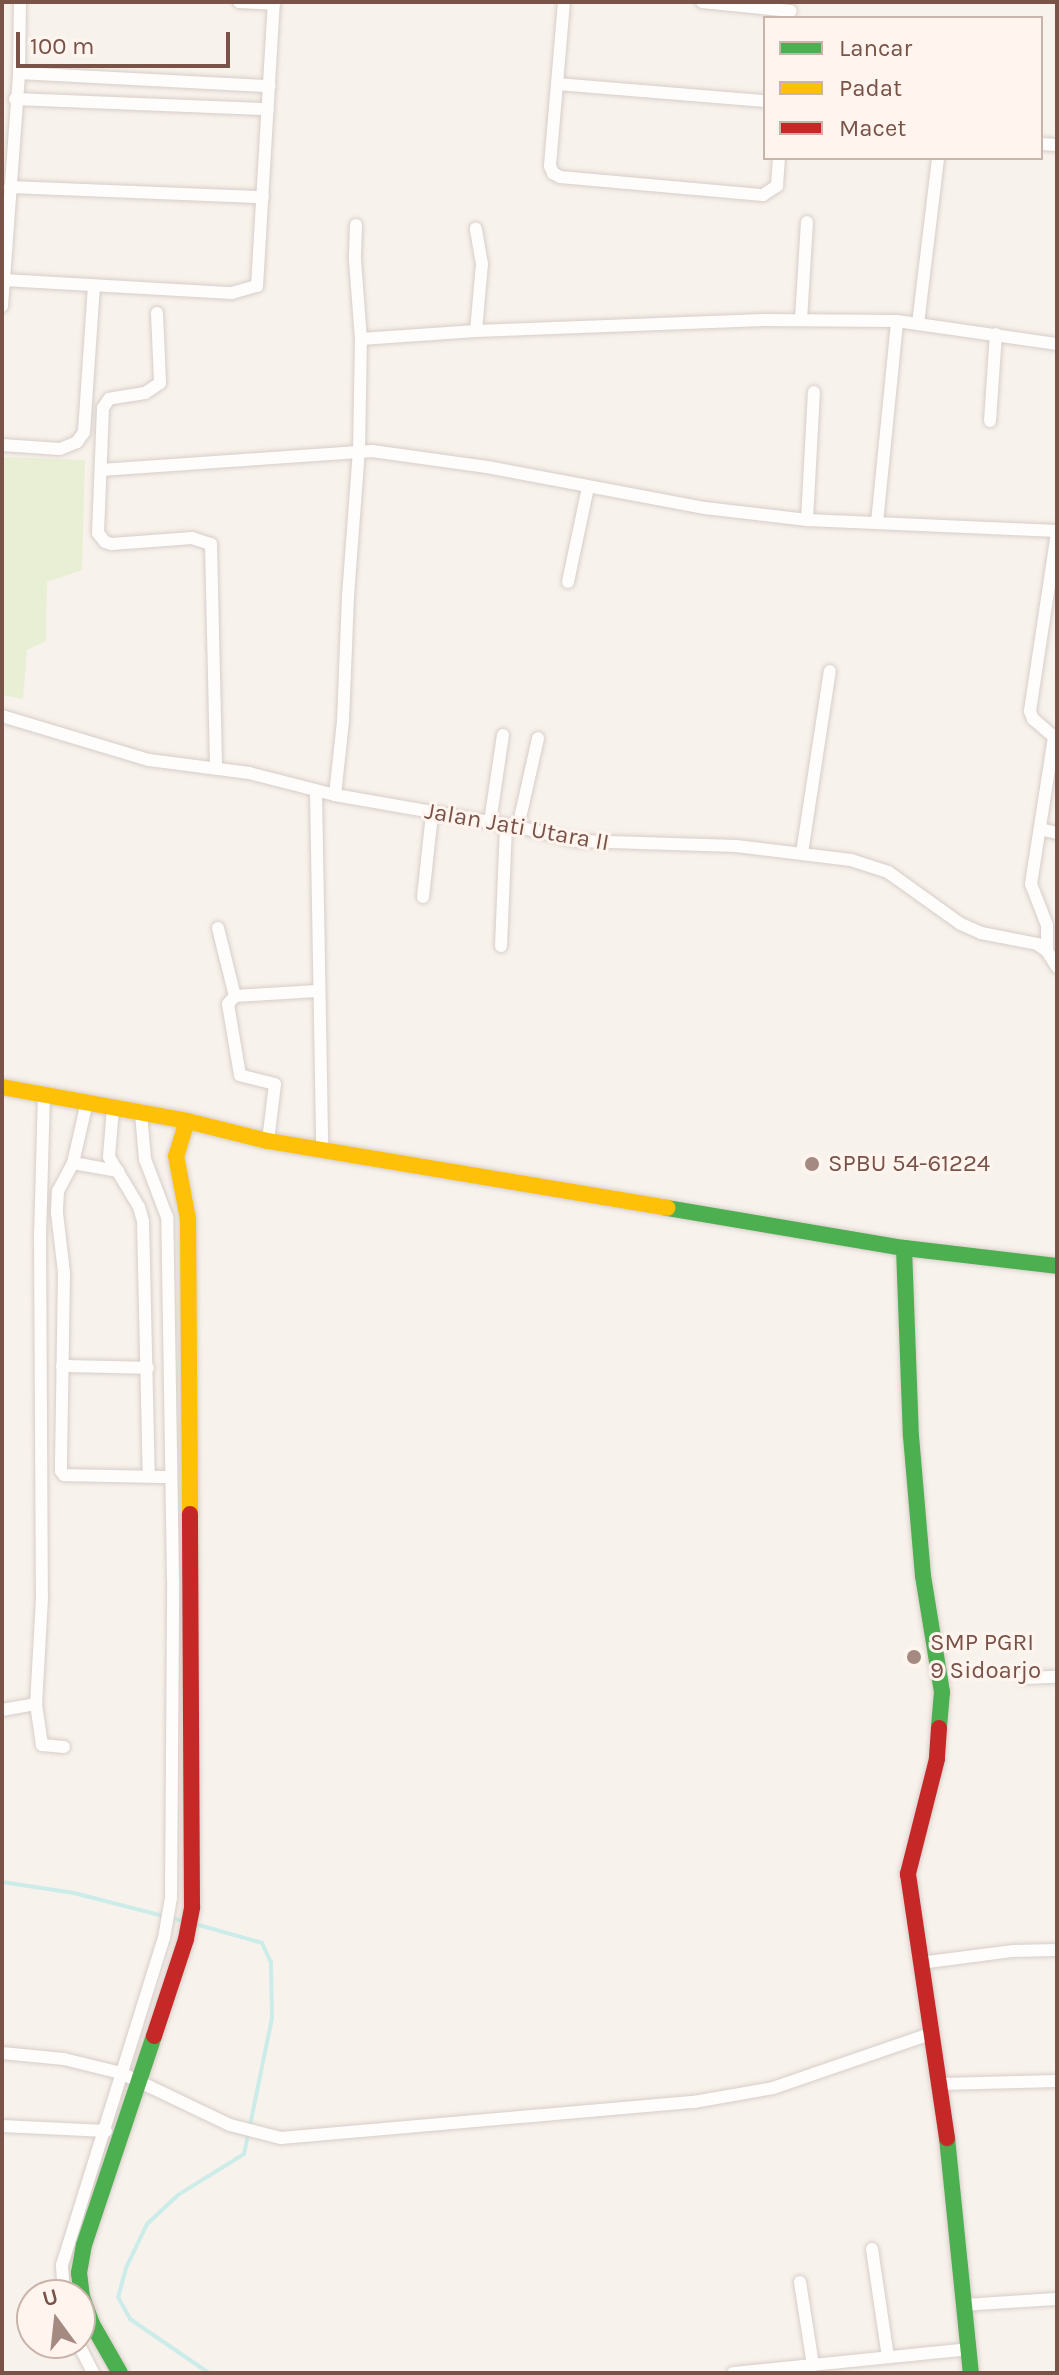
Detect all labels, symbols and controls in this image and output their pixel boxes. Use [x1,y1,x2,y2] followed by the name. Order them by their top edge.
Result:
[20,16,234,66] scale bar
[763,16,1043,160] legend
[30,32,95,60] text: 100 m
[839,34,912,62] text: Lancar
[839,74,902,102] text: Padat
[839,114,906,142] text: Macet
[423,797,611,857] street label: Jalan Jati Utara II
[828,1150,990,1178] place label: SPBU 54-61224
[803,1155,821,1173] marker: SPBU 54-61224
[930,1629,1041,1685] place label: SMP PGRI 9 Sidoarjo
[905,1648,923,1666] marker: SMP PGRI 9 Sidoarjo
[16,2279,96,2359] north arrow
[40,2283,61,2312] text: U

